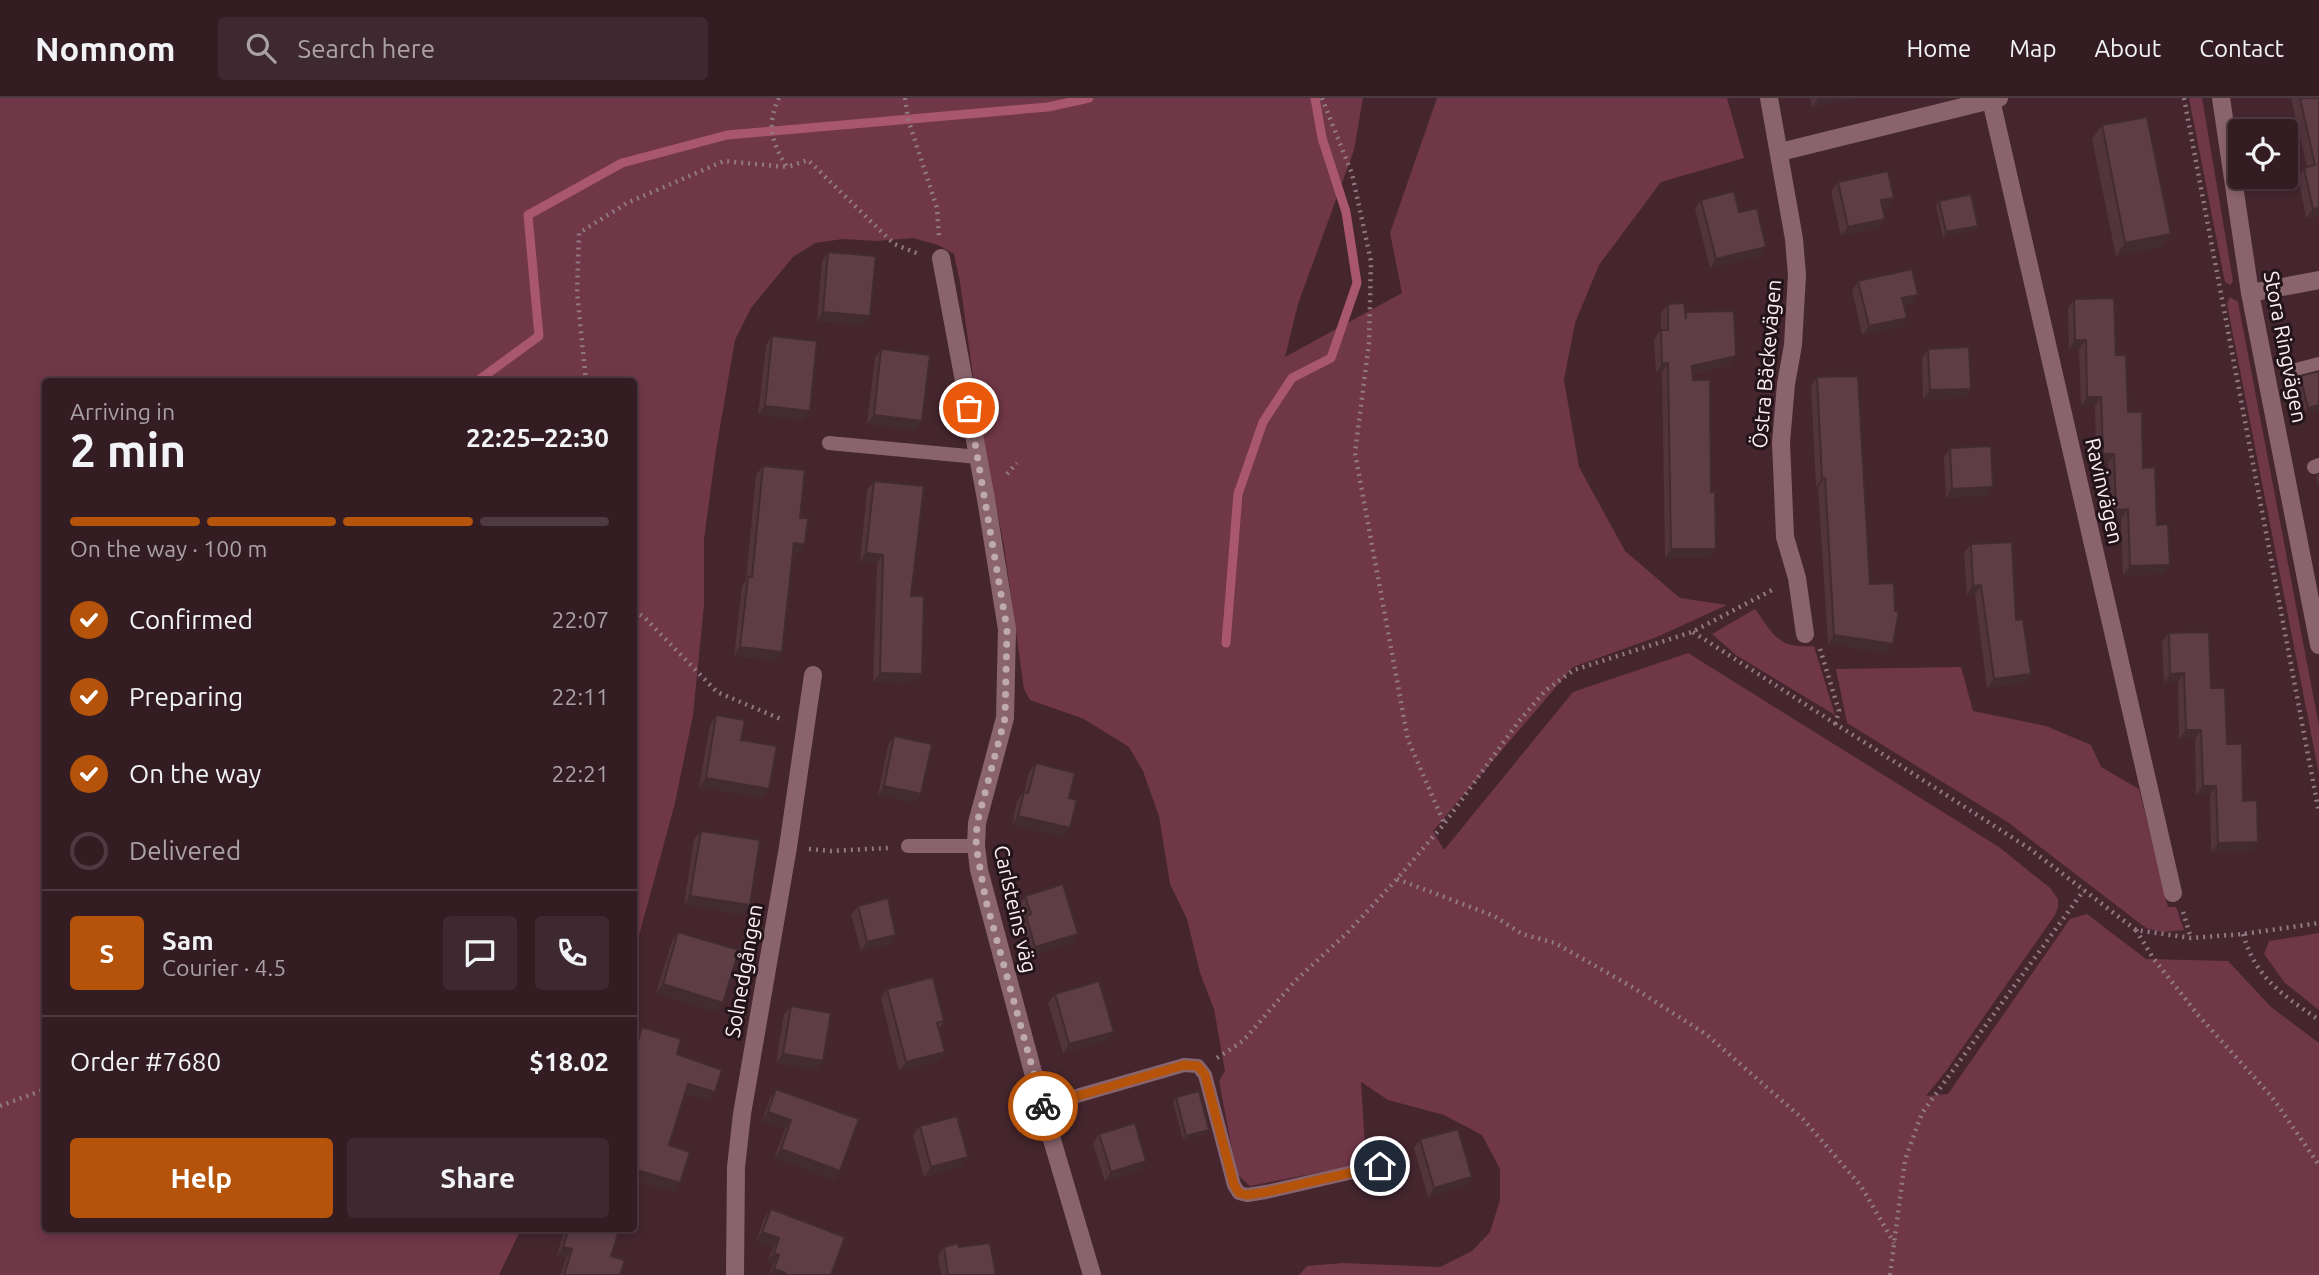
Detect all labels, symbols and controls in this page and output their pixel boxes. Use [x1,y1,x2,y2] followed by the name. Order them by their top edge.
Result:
[218,17,708,80] search box
[242,29,280,67] icon: search
[35,30,176,67] text: Nomnom
[298,34,435,63] text: Search here
[1906,35,1971,62] text: Home
[2009,35,2056,62] text: Map
[2094,35,2161,62] text: About
[2199,35,2284,62] text: Contact
[2228,119,2298,189] map controls
[2228,119,2298,189] button: locate
[2260,269,2312,425] street label: Stora Ringvägen
[1747,278,1785,449] street label: Östra Bäckevägen
[939,378,999,438] pin
[950,389,988,427] icon: bag
[70,399,175,424] text: Arriving in
[466,423,609,452] text: 22:25–22:30
[70,424,186,476] text: 2 min
[2081,436,2129,546] street label: Ravinvägen
[70,536,267,561] text: On the way · 100 m
[70,601,108,639] icon: check
[129,605,253,634] text: Confirmed
[551,607,609,632] text: 22:07
[70,678,108,716] icon: check
[129,682,243,711] text: Preparing
[551,684,609,709] text: 22:11
[70,755,108,793] icon: check
[129,759,261,788] text: On the way
[551,761,609,786] text: 22:21
[129,836,241,865] text: Delivered
[990,843,1042,975] street label: Carlsteins väg
[719,902,767,1039] street label: Solnedgången
[443,916,517,990] button: chat
[535,916,609,990] button: phone
[162,926,214,955] text: Sam
[100,939,114,968] text: S
[162,955,286,980] text: Courier · 4.5
[70,1047,221,1076] text: Order #7680
[529,1047,609,1076] text: $18.02
[1008,1071,1078,1141] courier
[1024,1087,1062,1125] icon: bike
[1350,1136,1410,1196] pin
[70,1138,333,1218] button: Help
[347,1138,609,1218] button: Share
[1361,1147,1399,1185] icon: home

